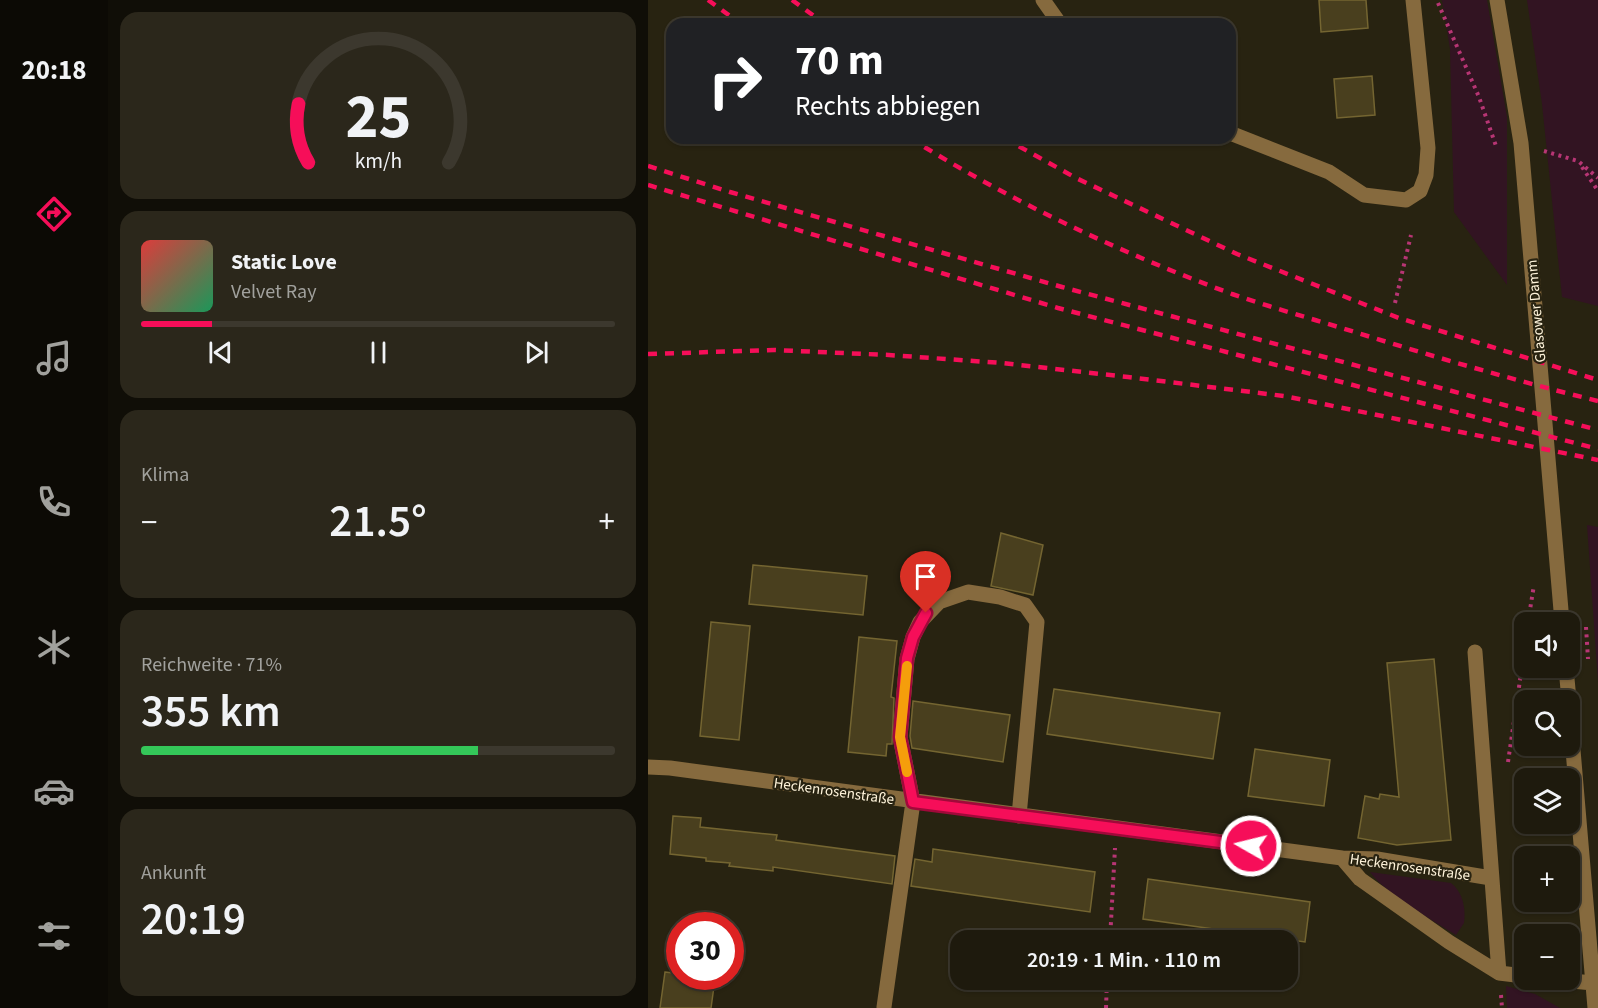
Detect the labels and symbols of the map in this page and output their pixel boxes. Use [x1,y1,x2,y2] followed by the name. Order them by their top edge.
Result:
[1522,259,1551,363] street label: Glasower Damm
[900,551,951,613] pin
[772,773,896,810] street label: Heckenrosenstraße
[1219,814,1283,878] position arrow
[1348,849,1472,886] street label: Heckenrosenstraße
[666,912,744,990] speed limit sign: 30

